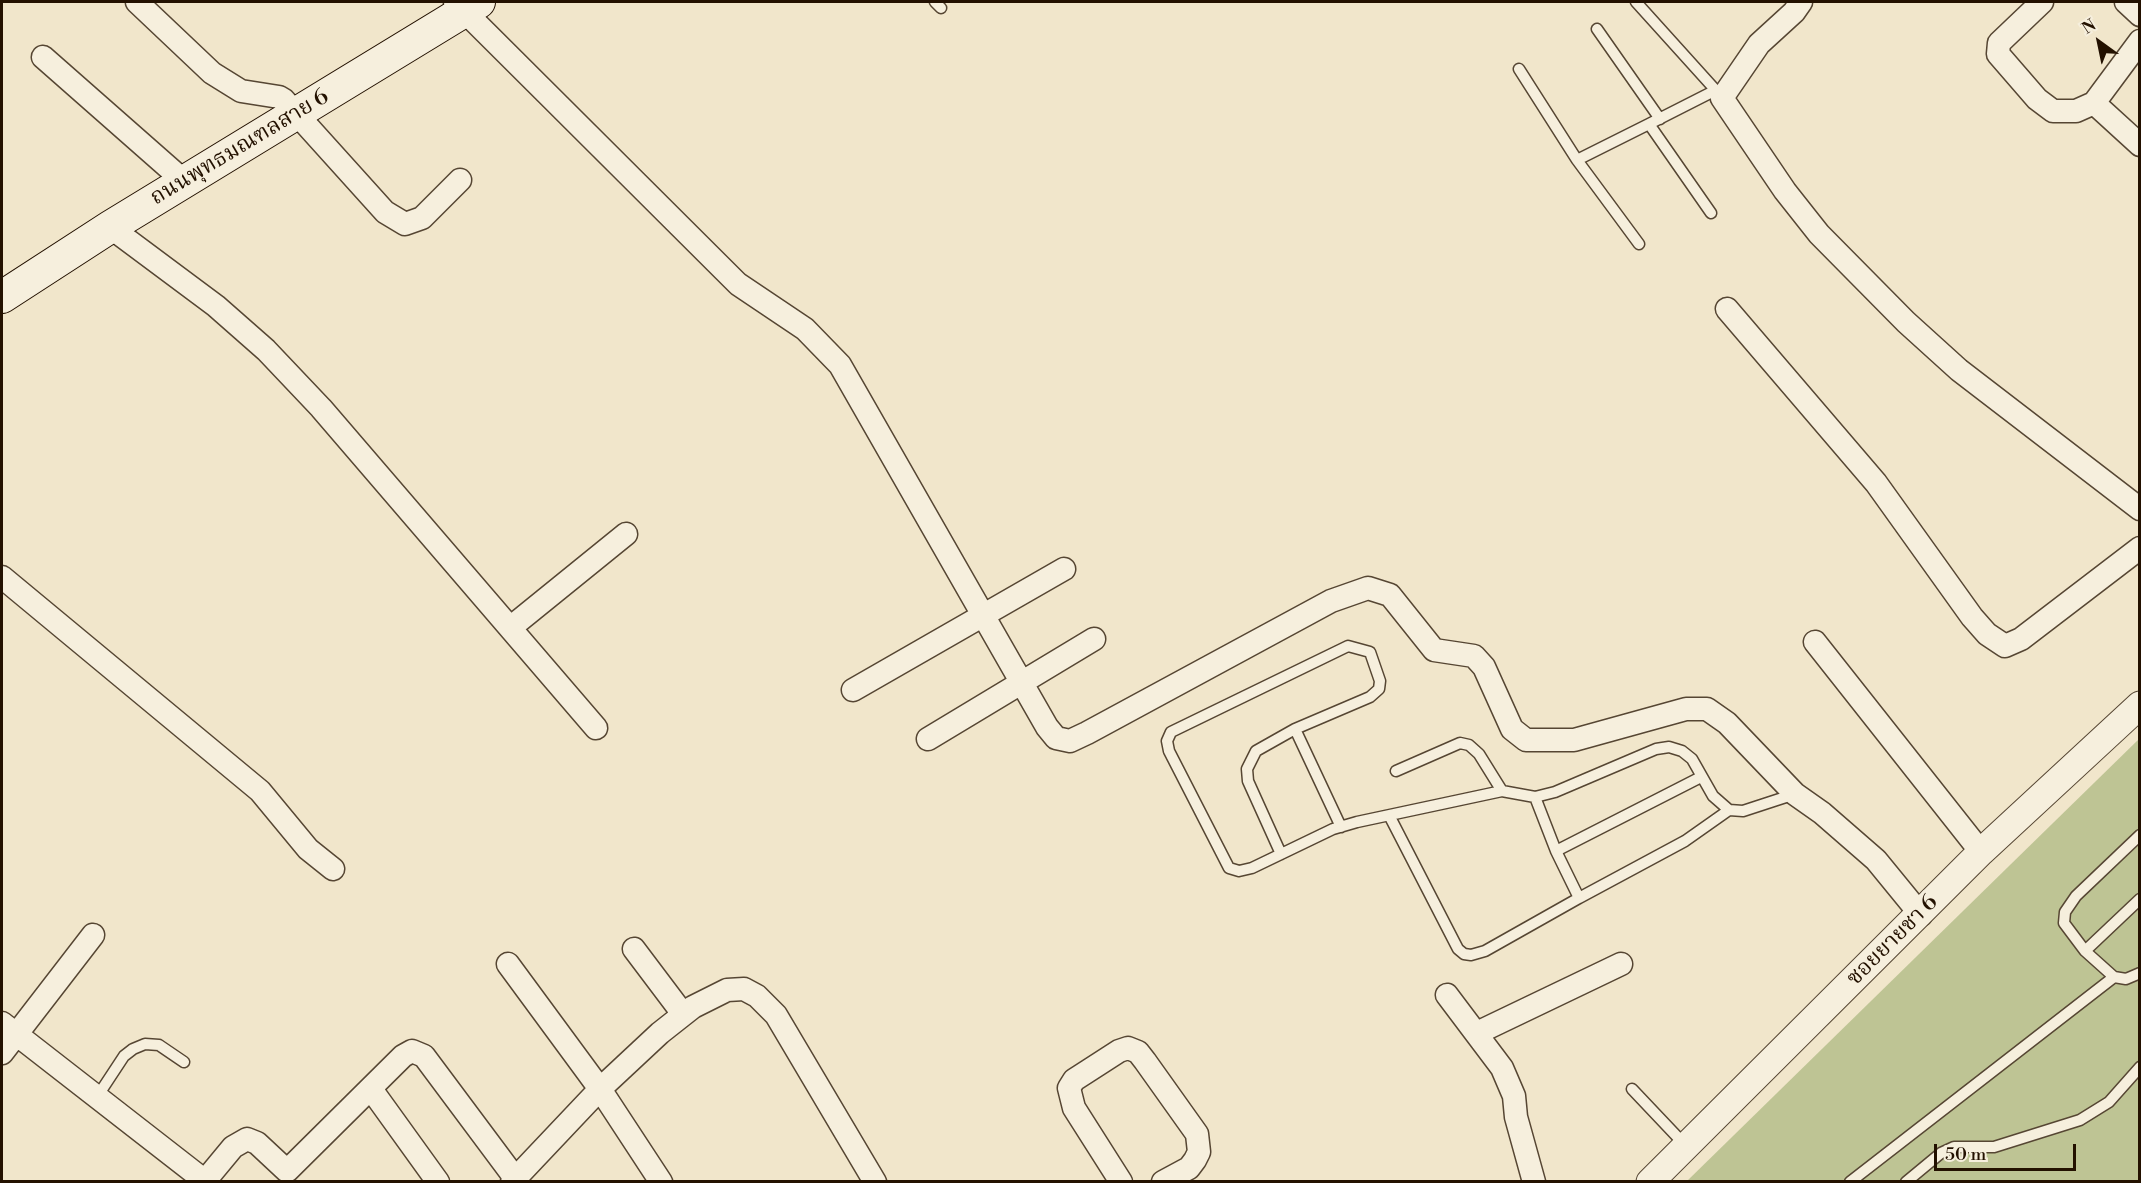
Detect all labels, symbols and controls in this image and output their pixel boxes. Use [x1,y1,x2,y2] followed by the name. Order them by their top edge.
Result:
[2069,12,2129,72] north arrow
[2078,15,2100,39] text: N
[146,84,334,212] street label: ถนนพุทธมณฑลสาย 6
[1842,890,1944,992] street label: ซอยยายชา 6
[1937,1132,2080,1170] scale bar
[1945,1143,1986,1166] text: 50 m

